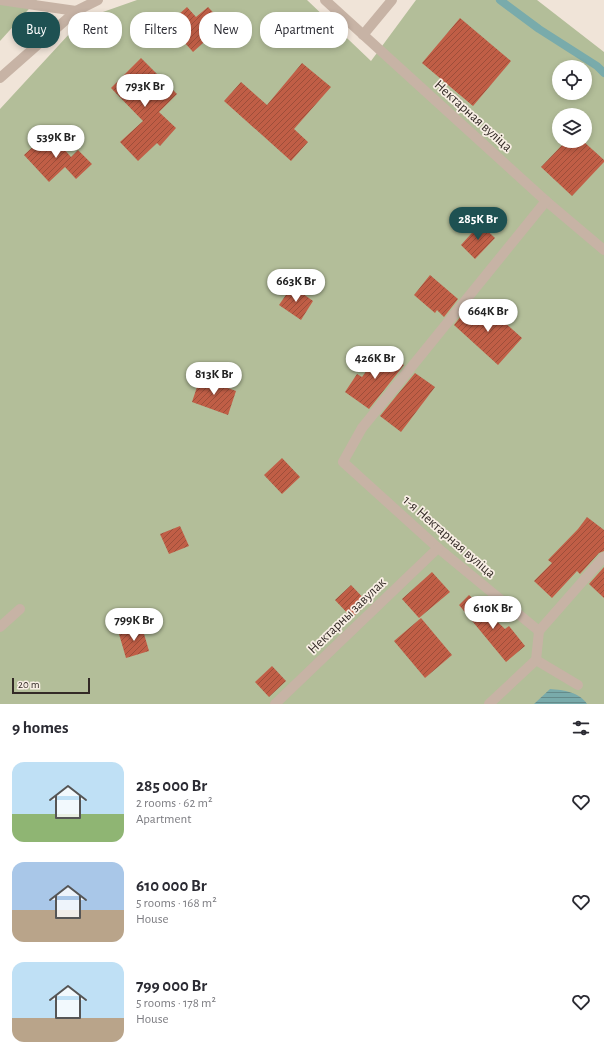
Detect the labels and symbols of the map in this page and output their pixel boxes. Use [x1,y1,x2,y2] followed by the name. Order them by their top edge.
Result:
[108,74,182,108] pin: 793K Br
[431,78,515,155] street label: Нектарная вуліца
[19,125,93,159] pin: 539K Br
[441,207,515,241] pin: 285K Br
[259,269,333,303] pin: 663K Br
[451,299,525,333] pin: 664K Br
[338,346,412,380] pin: 426K Br
[177,362,251,396] pin: 813K Br
[400,493,498,581] street label: 1-я Нектарная вуліца
[305,575,389,657] street label: Нектарны завулак
[456,596,530,630] pin: 610K Br
[97,608,171,642] pin: 799K Br
[12,676,90,695] scale bar

